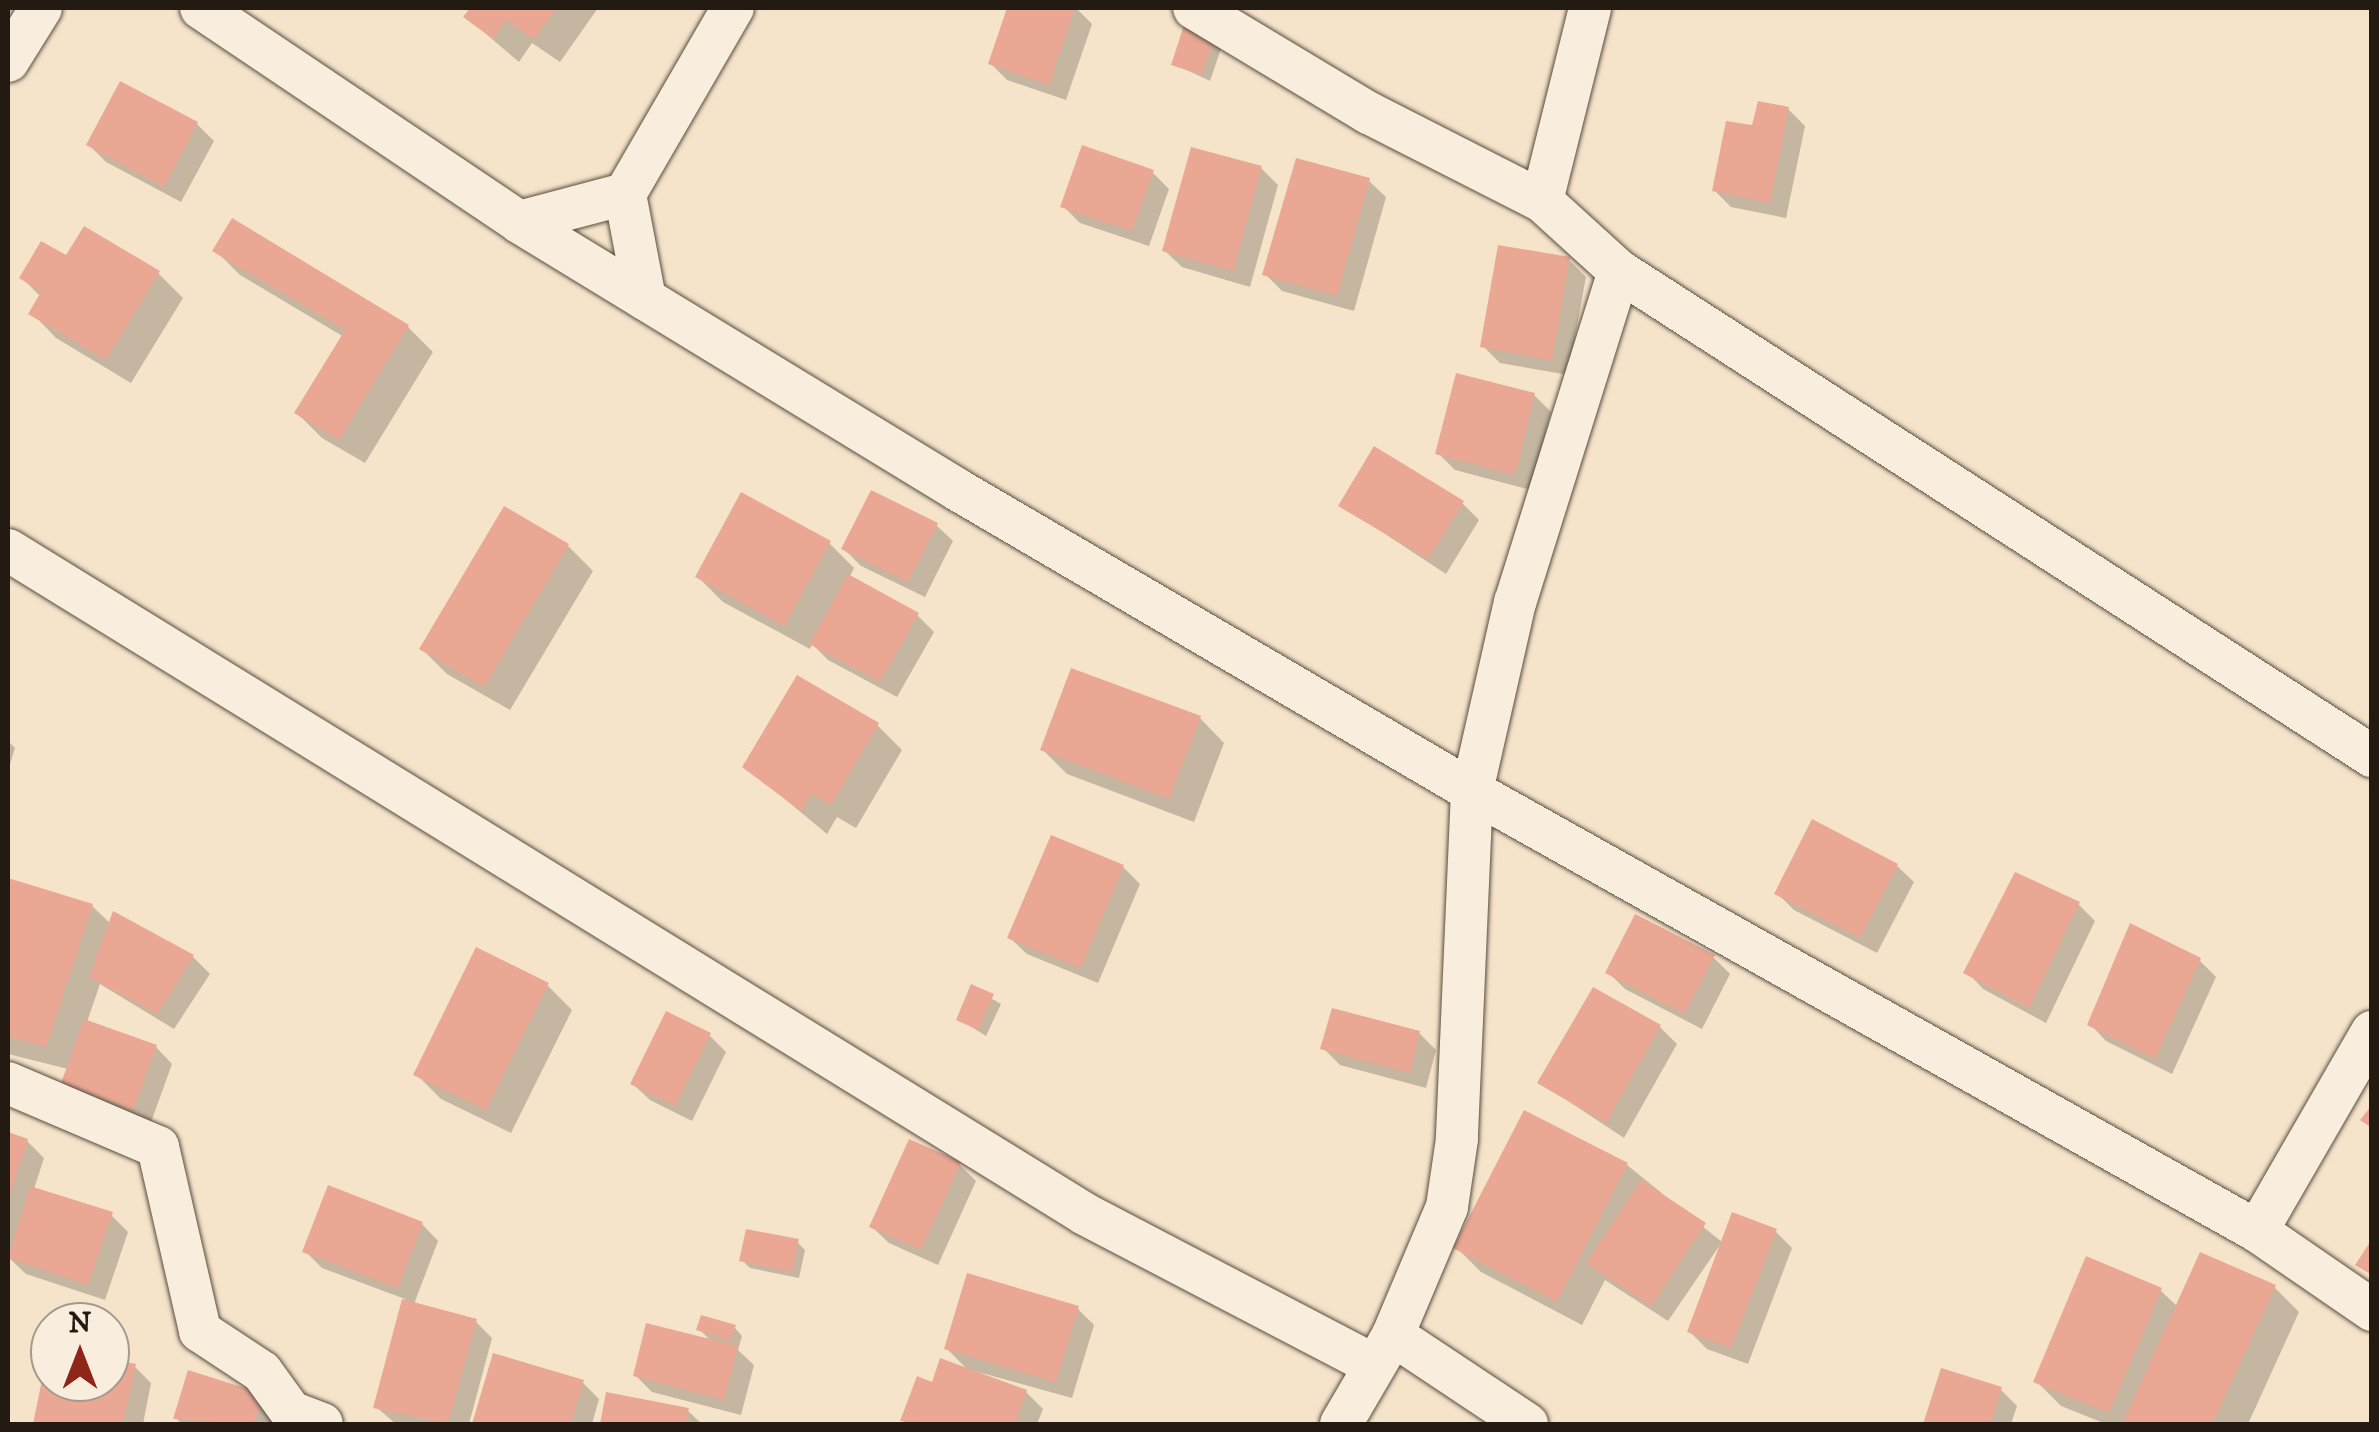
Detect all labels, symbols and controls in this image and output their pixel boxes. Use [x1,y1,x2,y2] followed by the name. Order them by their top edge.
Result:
[30,1302,130,1402] north arrow
[69,1306,91,1341] text: N

